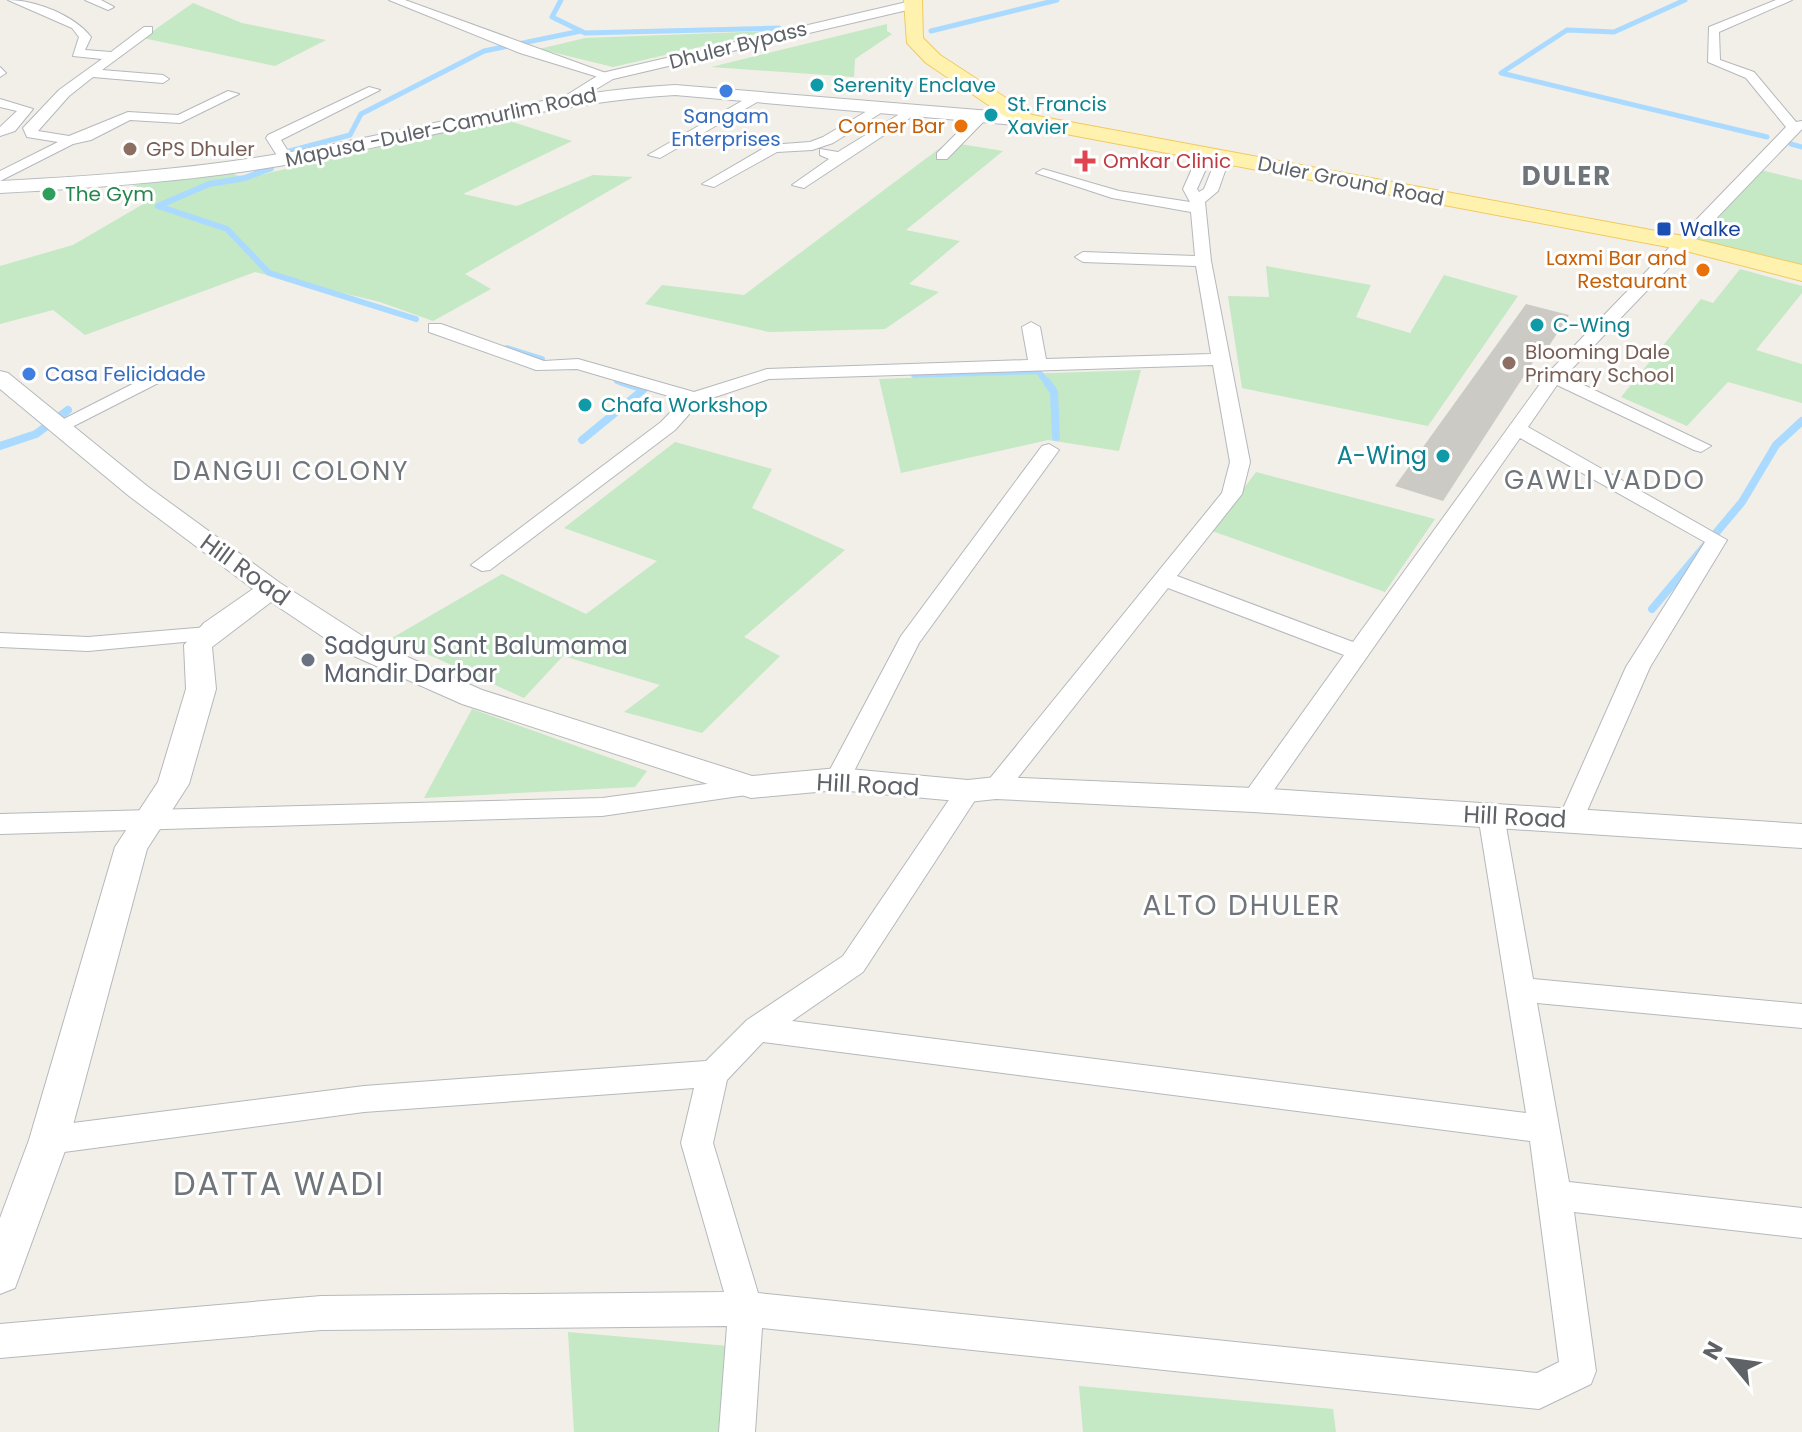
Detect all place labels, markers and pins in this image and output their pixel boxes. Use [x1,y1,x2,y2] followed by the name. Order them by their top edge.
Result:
[833,71,996,99] place label: Serenity Enclave
[808,76,826,94] marker: Serenity Enclave
[717,82,735,100] marker: Sangam Enterprises
[1007,90,1107,141] place label: St. Francis Xavier
[671,102,781,153] place label: Sangam Enterprises
[982,106,1000,124] marker: St. Francis Xavier
[838,112,945,140] place label: Corner Bar
[952,117,970,135] marker: Corner Bar
[146,135,255,163] place label: GPS Dhuler
[121,140,139,158] marker: GPS Dhuler
[1103,147,1231,175] place label: Omkar Clinic
[1074,150,1096,172] marker: Omkar Clinic
[65,180,154,208] place label: The Gym
[40,185,58,203] marker: The Gym
[1680,215,1741,243] place label: Walke
[1655,220,1673,238] marker: Walke
[1546,244,1687,295] place label: Laxmi Bar and Restaurant
[1694,261,1712,279] marker: Laxmi Bar and Restaurant
[1553,311,1630,339] place label: C-Wing
[1528,316,1546,334] marker: C-Wing
[1525,338,1674,389] place label: Blooming Dale Primary School
[1500,354,1518,372] marker: Blooming Dale Primary School
[45,360,206,388] place label: Casa Felicidade
[20,365,38,383] marker: Casa Felicidade
[601,391,768,419] place label: Chafa Workshop
[576,396,594,414] marker: Chafa Workshop
[1337,439,1427,472] place label: A-Wing
[1434,447,1452,465] marker: A-Wing
[324,629,628,690] place label: Sadguru Sant Balumama Mandir Darbar
[299,651,317,669] marker: Sadguru Sant Balumama Mandir Darbar

